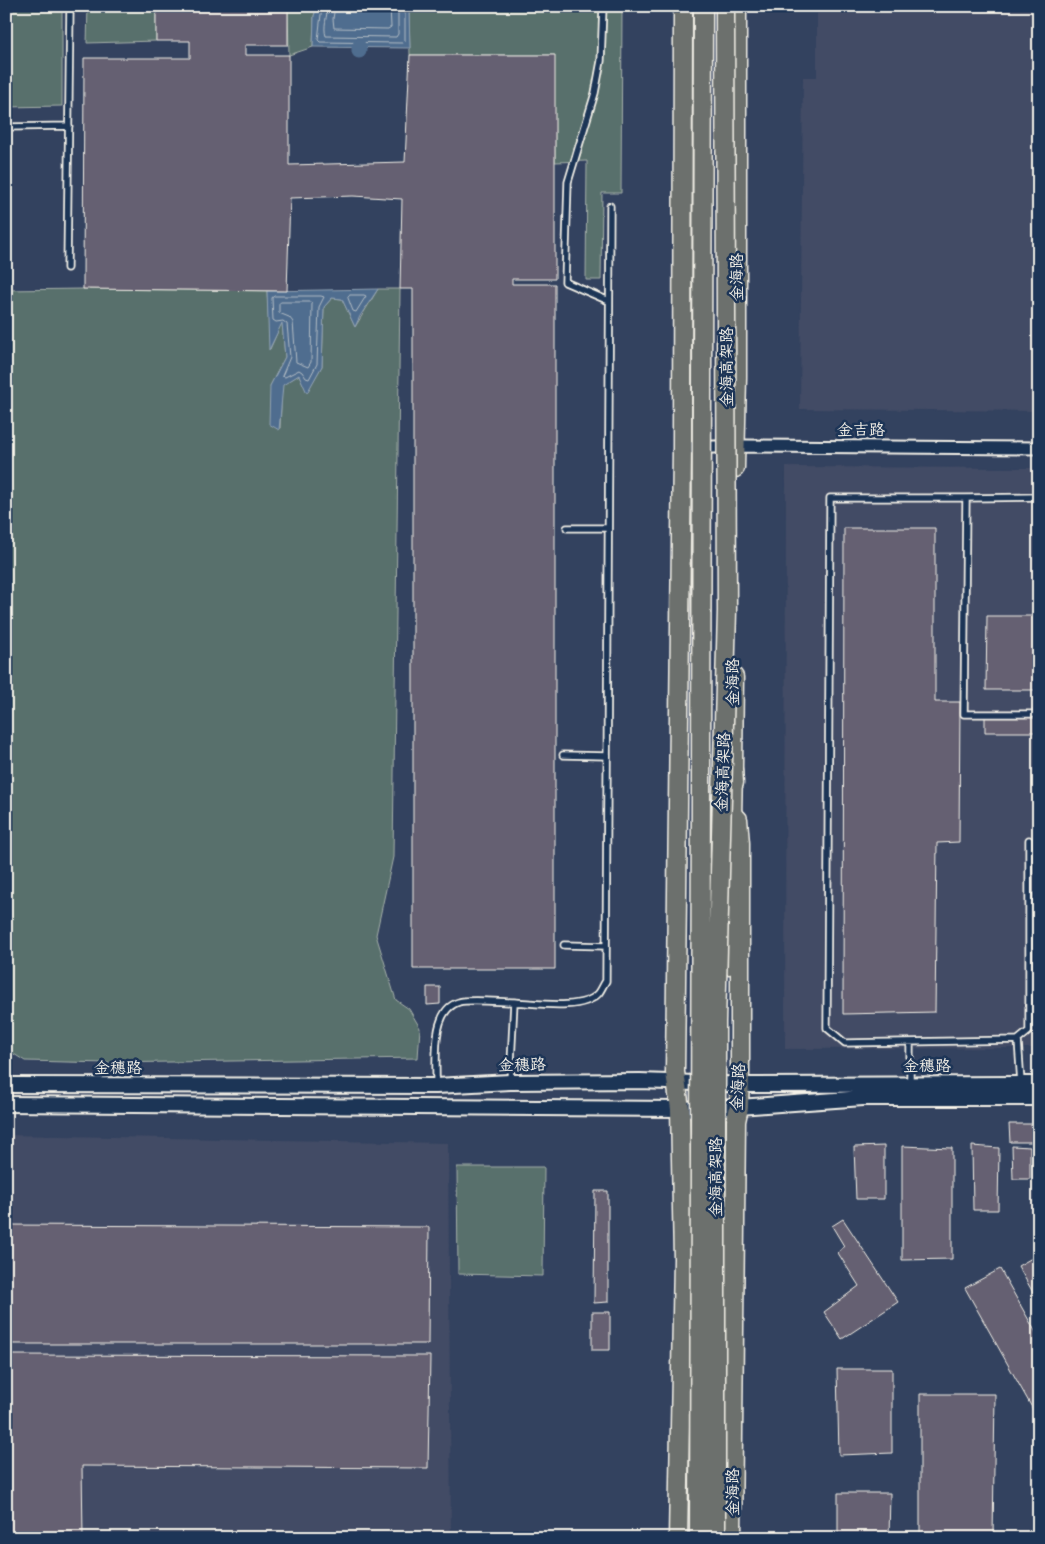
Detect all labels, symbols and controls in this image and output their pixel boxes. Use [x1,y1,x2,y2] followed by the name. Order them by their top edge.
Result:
[726,253,748,301] street label: 金海路
[716,327,738,407] street label: 金海高架路
[837,419,885,441] street label: 金吉路
[722,658,744,706] street label: 金海路
[711,732,735,812] street label: 金海高架路
[498,1054,546,1076] street label: 金穗路
[903,1055,951,1077] street label: 金穗路
[94,1057,142,1079] street label: 金穗路
[726,1062,750,1112] street label: 金海路
[705,1137,727,1217] street label: 金海高架路
[722,1468,744,1516] street label: 金海路

